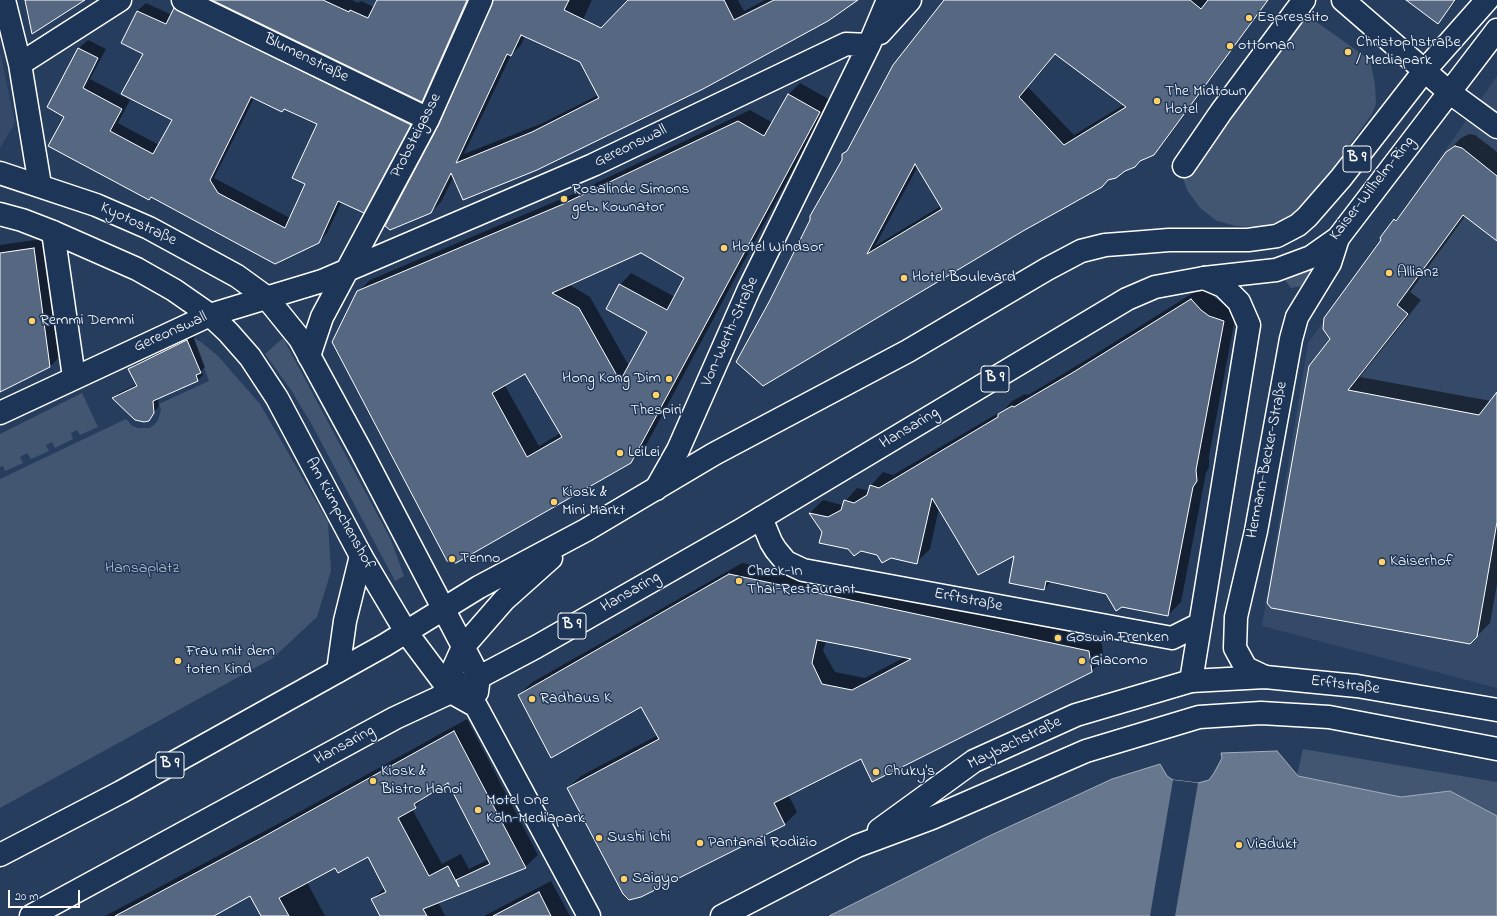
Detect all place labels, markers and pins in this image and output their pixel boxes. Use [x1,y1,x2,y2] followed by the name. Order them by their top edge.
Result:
[1257,8,1329,28] place label: Espressito
[1244,13,1254,23] marker: Espressito
[1356,33,1461,71] place label: Christophstraße / Mediapark
[1238,36,1294,56] place label: ottoman
[1225,41,1235,51] marker: ottoman
[1343,47,1353,57] marker: Christophstraße / Mediapark
[1165,82,1247,120] place label: The Midtown Hotel
[1152,96,1162,106] marker: The Midtown Hotel
[572,180,689,218] place label: Rosalinde Simons geb. Kownator
[559,194,569,204] marker: Rosalinde Simons geb. Kownator
[732,238,823,258] place label: Hotel Windsor
[719,243,729,253] marker: Hotel Windsor
[1397,263,1438,283] place label: Allianz
[912,268,1016,288] place label: Hotel Boulevard
[1384,268,1394,278] marker: Allianz
[899,273,909,283] marker: Hotel Boulevard
[40,311,134,331] place label: Remmi Demmi
[27,316,37,326] marker: Remmi Demmi
[562,369,661,389] place label: Hong Kong Dim
[664,374,674,384] marker: Hong Kong Dim
[651,390,661,400] marker: Thespiri
[630,401,682,421] place label: Thespiri
[628,443,660,463] place label: LeiLei
[615,448,625,458] marker: LeiLei
[562,483,625,521] place label: Kiosk & Mini Markt
[549,497,559,507] marker: Kiosk & Mini Markt
[460,549,500,569] place label: Tenno
[1390,552,1453,572] place label: Kaiserhof
[447,554,457,564] marker: Tenno
[1377,557,1387,567] marker: Kaiserhof
[747,562,855,600] place label: Check-In Thai-Restaurant
[734,576,744,586] marker: Check-In Thai-Restaurant
[1066,628,1169,648] place label: Goswin Frenken
[1053,633,1063,643] marker: Goswin Frenken
[186,642,275,680] place label: Frau mit dem toten Kind
[1090,651,1148,671] place label: Giacomo
[173,656,183,666] marker: Frau mit dem toten Kind
[1077,656,1087,666] marker: Giacomo
[540,689,612,709] place label: Radhaus K
[527,694,537,704] marker: Radhaus K
[381,762,462,800] place label: Kiosk & Bistro Hanoi
[884,762,935,782] place label: Chuky's
[871,767,881,777] marker: Chuky's
[368,776,378,786] marker: Kiosk & Bistro Hanoi
[486,791,585,829] place label: Motel One Köln-Mediapark
[473,805,483,815] marker: Motel One Köln-Mediapark
[607,828,670,848] place label: Sushi Ichi
[594,833,604,843] marker: Sushi Ichi
[708,833,817,853] place label: Pantanal Rodizio
[1247,835,1297,855] place label: Viadukt
[695,838,705,848] marker: Pantanal Rodizio
[1234,840,1244,850] marker: Viadukt
[632,869,679,889] place label: Saigyo
[619,874,629,884] marker: Saigyo

